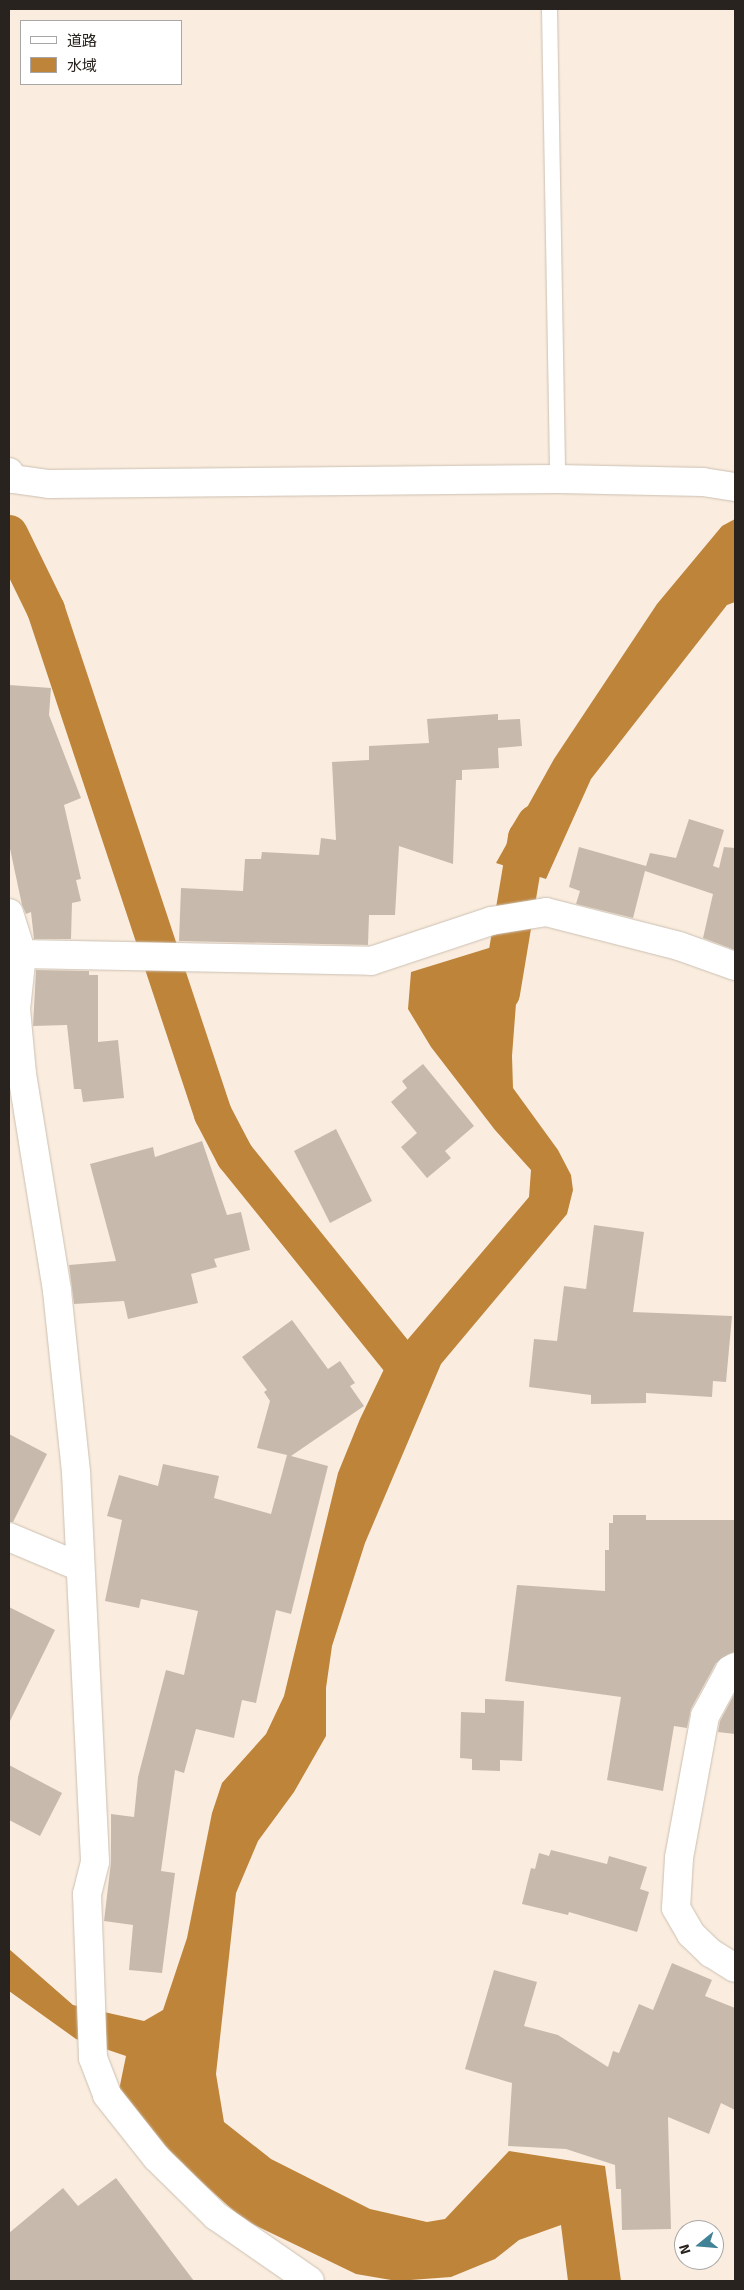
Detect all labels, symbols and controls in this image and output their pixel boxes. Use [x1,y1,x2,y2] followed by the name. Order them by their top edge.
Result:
[20,20,182,85] legend
[67,32,97,50] text: 道路
[67,57,97,75] text: 水域
[674,2220,724,2270] north arrow
[676,2242,695,2256] text: N

